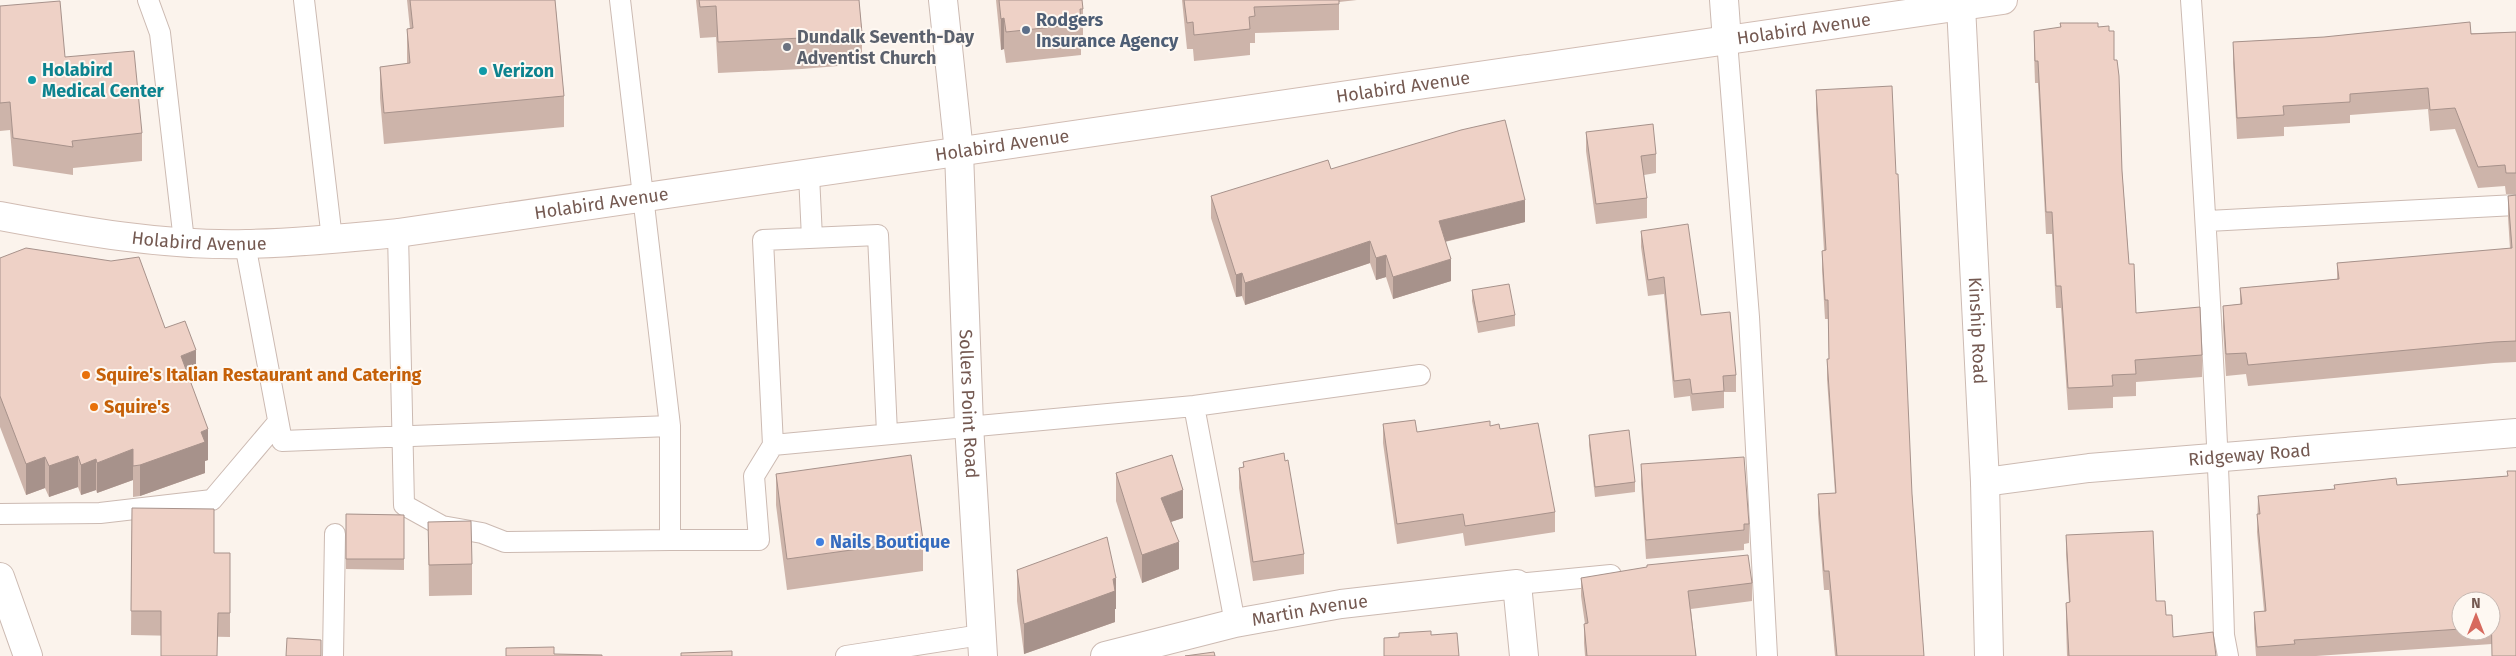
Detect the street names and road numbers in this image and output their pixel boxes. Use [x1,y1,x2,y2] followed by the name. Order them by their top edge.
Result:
[1735,8,1872,50] street label: Holabird Avenue
[1334,67,1472,108] street label: Holabird Avenue
[934,125,1071,166] street label: Holabird Avenue
[533,183,670,224] street label: Holabird Avenue
[130,227,267,255] street label: Holabird Avenue
[1964,276,1991,385] street label: Kinship Road
[954,329,983,479] street label: Sollers Point Road
[2187,439,2312,471] street label: Ridgeway Road
[1250,590,1369,631] street label: Martin Avenue

